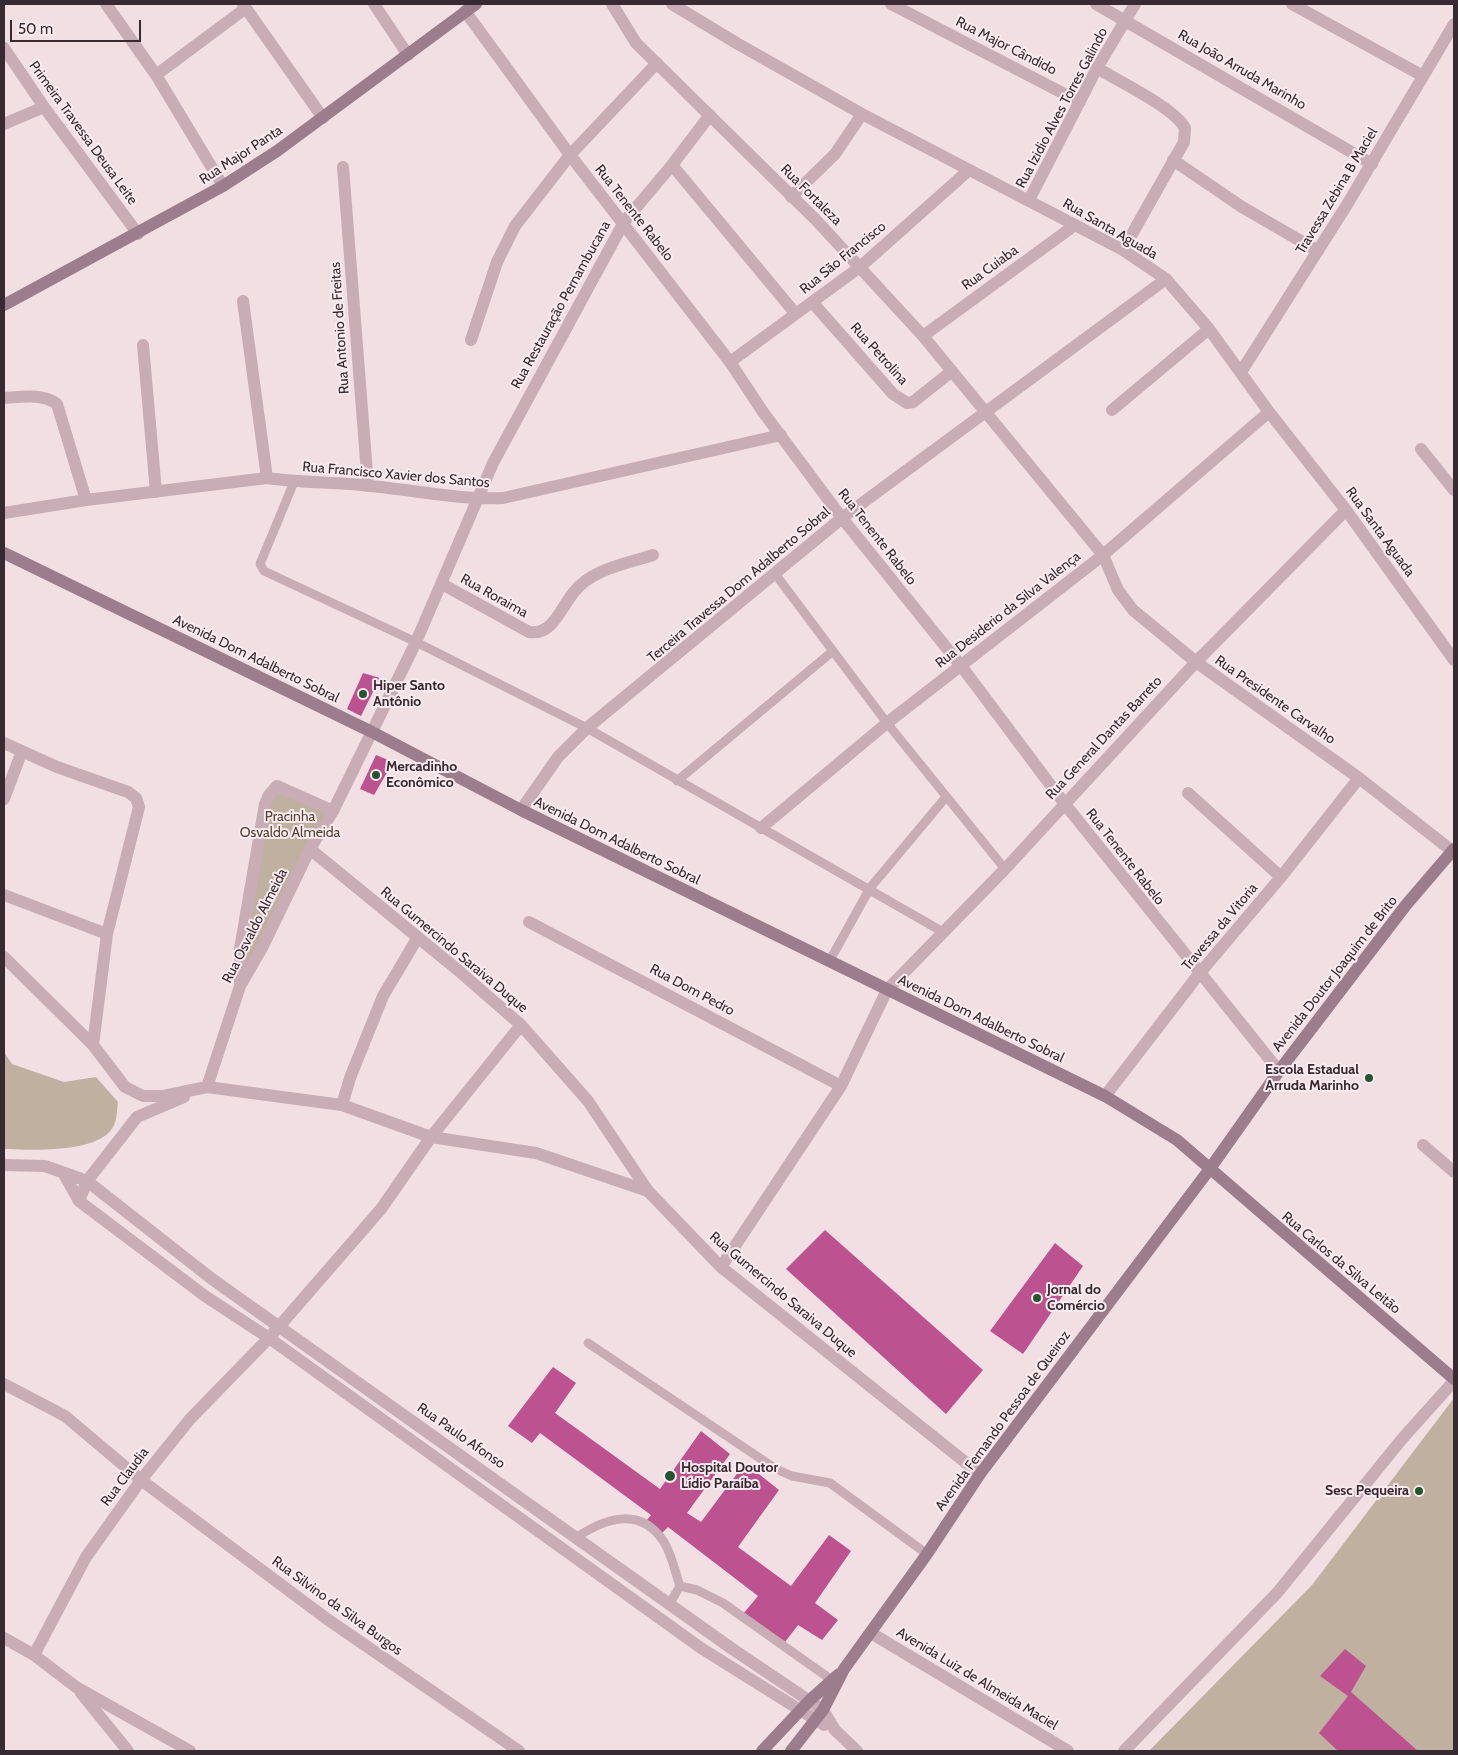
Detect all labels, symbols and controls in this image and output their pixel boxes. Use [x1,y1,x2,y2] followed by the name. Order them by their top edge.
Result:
[12,10,144,42] scale bar
[953,13,1059,79] street label: Rua Major Cândido
[18,20,53,38] text: 50 m
[1013,25,1111,191] street label: Rua Izidio Alves Torres Galindo
[1175,26,1309,114] street label: Rua João Arruda Marinho
[25,58,141,208] street label: Primeira Travessa Deusa Leite
[196,122,286,188] street label: Rua Major Panta
[1293,125,1381,257] street label: Travessa Zebina B Maciel
[591,161,677,265] street label: Rua Tenente Rabelo
[777,161,845,229] street label: Rua Fortaleza
[1060,195,1160,263] street label: Rua Santa Aguada
[508,218,614,392] street label: Rua Restauração Pernambucana
[797,218,889,298] street label: Rua São Francisco
[959,242,1021,294] street label: Rua Cuiaba
[327,261,353,395] street label: Rua Antonio de Freitas
[847,319,911,389] street label: Rua Petrolina
[302,458,490,492] street label: Rua Francisco Xavier dos Santos
[1342,484,1418,580] street label: Rua Santa Aguada
[834,485,920,589] street label: Rua Tenente Rabelo
[644,504,834,666] street label: Terceira Travessa Dom Adalberto Sobral
[932,548,1084,672] street label: Rua Desiderio da Silva Valença
[457,571,531,621] street label: Rua Roraima
[170,611,342,707] street label: Avenida Dom Adalberto Sobral
[1212,652,1338,748] street label: Rua Presidente Carvalho
[1042,673,1166,803] street label: Rua General Dantas Barreto
[373,678,445,710] place label: Hiper Santo Antônio
[357,688,369,700] marker: Hiper Santo Antônio
[386,759,457,792] place label: Mercadinho Econômico
[370,769,382,781] marker: Mercadinho Econômico
[531,793,703,889] street label: Avenida Dom Adalberto Sobral
[1082,805,1168,909] street label: Rua Tenente Rabelo
[240,809,340,842] park label: Pracinha Osvaldo Almeida
[219,866,291,986] street label: Rua Osvaldo Almeida
[1179,880,1261,974] street label: Travessa da Vitoria
[377,883,531,1017] street label: Rua Gumercindo Saraiva Duque
[1269,893,1401,1055] street label: Avenida Doutor Joaquim de Brito
[647,961,737,1019] street label: Rua Dom Pedro
[895,971,1067,1067] street label: Avenida Dom Adalberto Sobral
[1265,1062,1359,1094] place label: Escola Estadual Arruda Marinho
[1363,1072,1375,1084] marker: Escola Estadual Arruda Marinho
[1278,1208,1404,1318] street label: Rua Carlos da Silva Leitão
[706,1228,860,1362] street label: Rua Gumercindo Saraiva Duque
[1047,1282,1105,1314] place label: Jornal do Comércio
[1031,1292,1043,1304] marker: Jornal do Comércio
[932,1328,1074,1514] street label: Avenida Fernando Pessoa de Queiroz
[414,1399,508,1473] street label: Rua Paulo Afonso
[98,1444,152,1510] street label: Rua Claudia
[681,1460,778,1492] place label: Hospital Doutor Lídio Paraíba
[663,1469,677,1483] marker: Hospital Doutor Lídio Paraíba
[1325,1483,1409,1499] place label: Sesc Pequeira
[1413,1485,1425,1497] marker: Sesc Pequeira
[268,1553,406,1659] street label: Rua Silvino da Silva Burgos
[893,1624,1061,1734] street label: Avenida Luiz de Almeida Maciel

